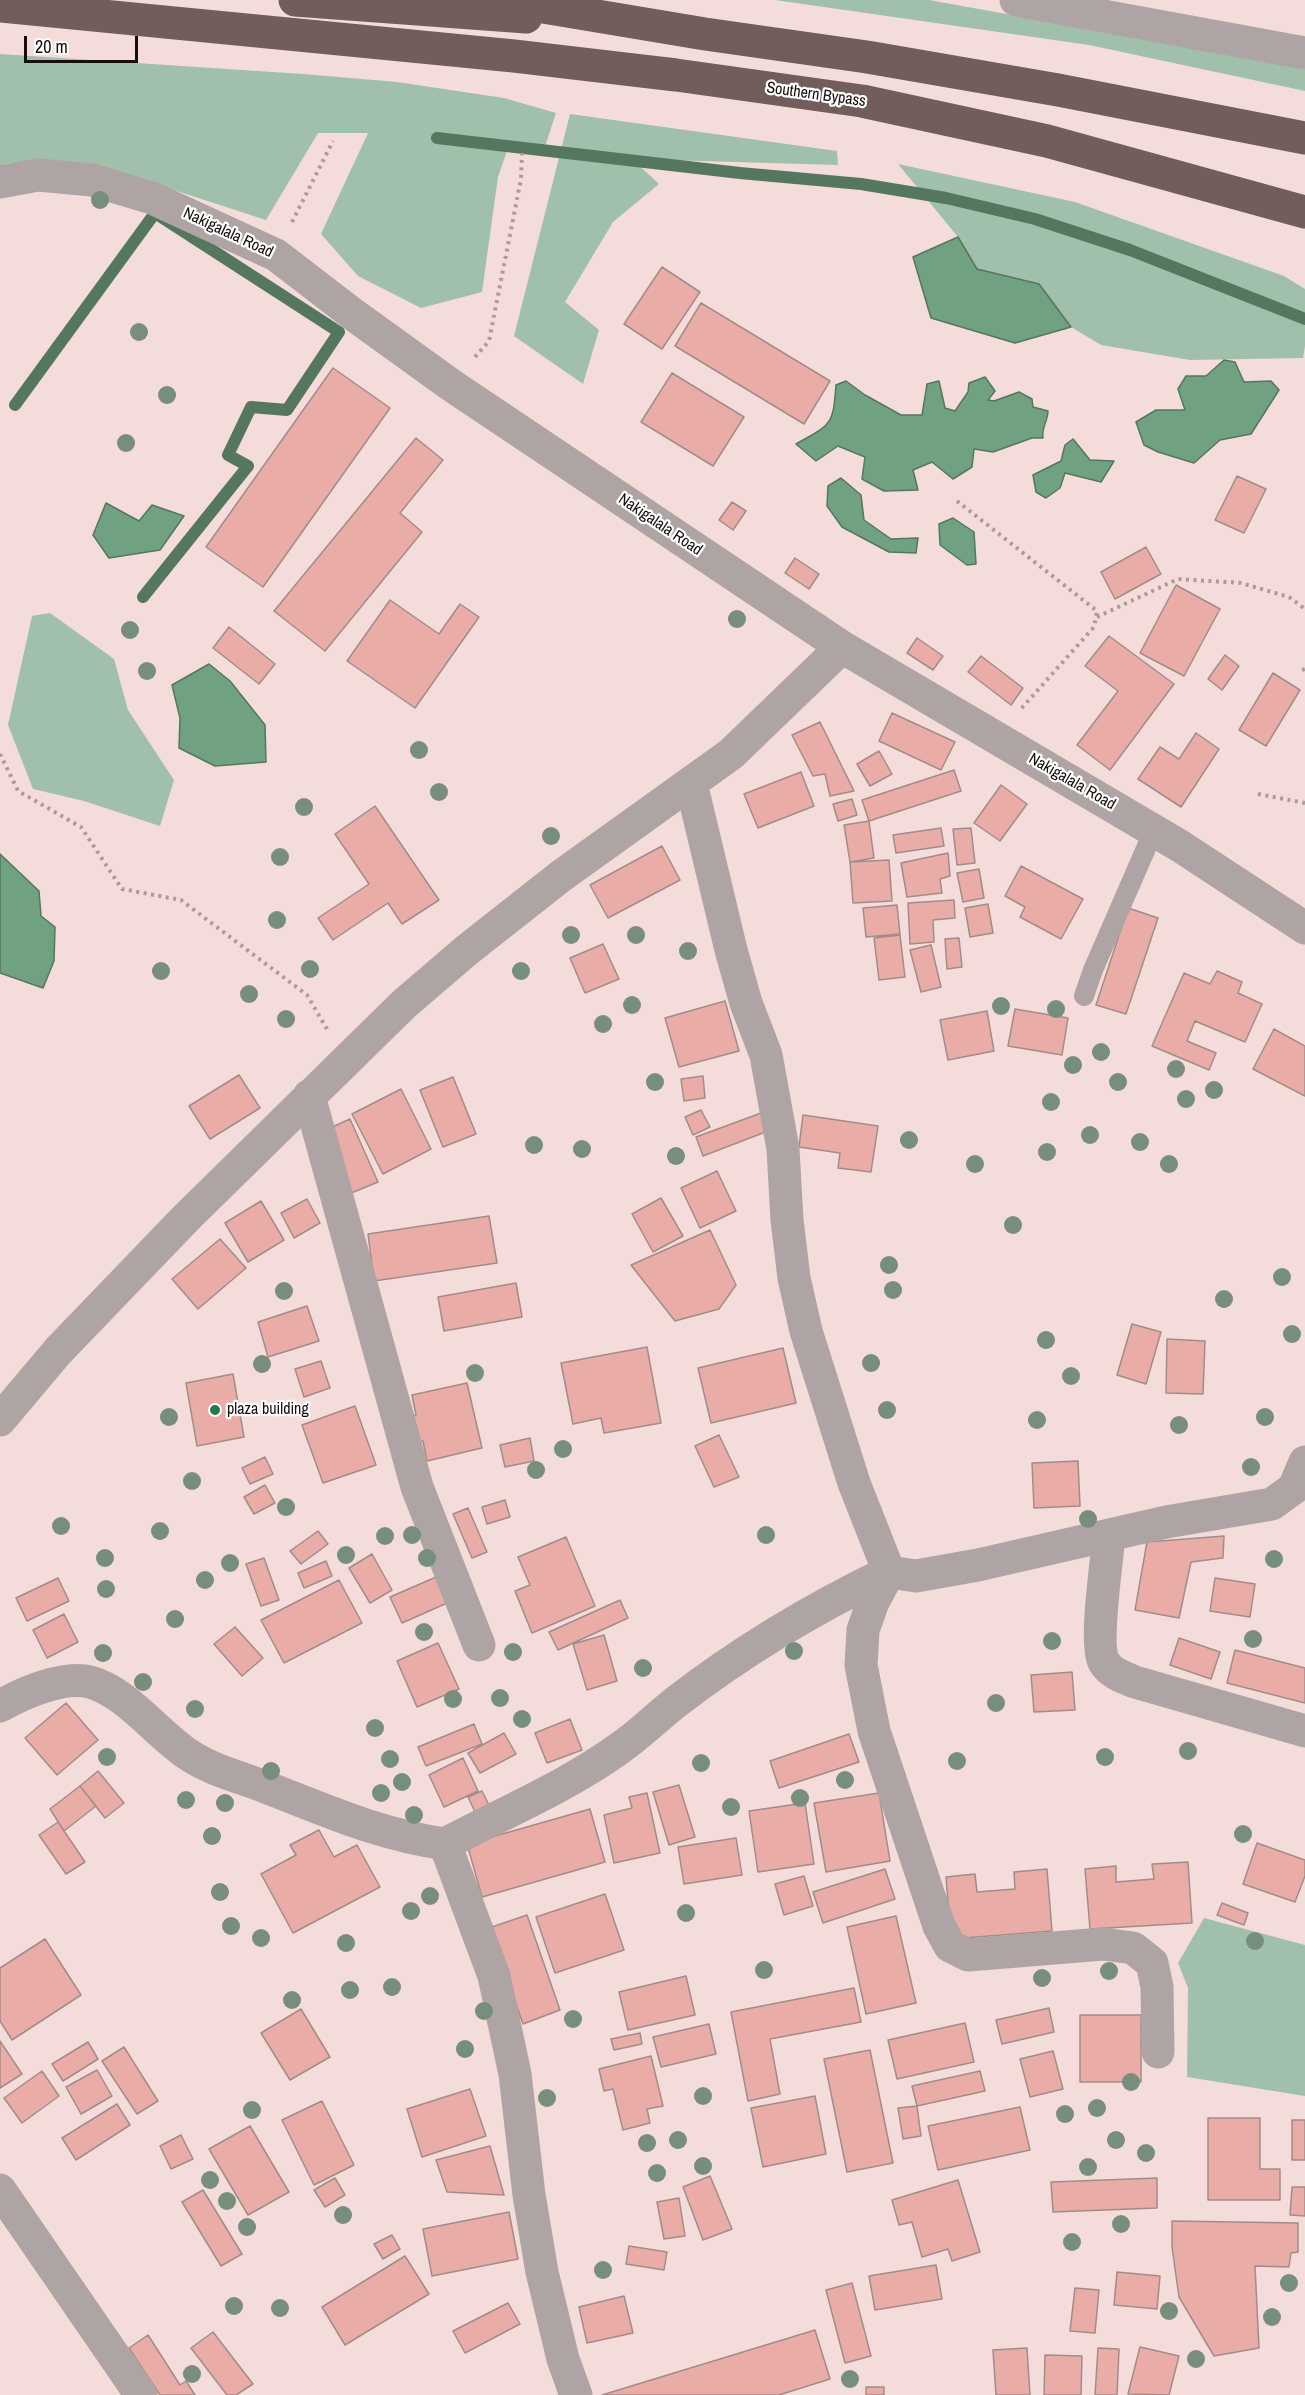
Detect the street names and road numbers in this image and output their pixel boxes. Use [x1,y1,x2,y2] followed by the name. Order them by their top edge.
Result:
[765,79,867,111] street label: Southern Bypass
[180,204,276,262] street label: Nakigalala Road
[614,490,706,560] street label: Nakigalala Road
[1025,749,1119,815] street label: Nakigalala Road

